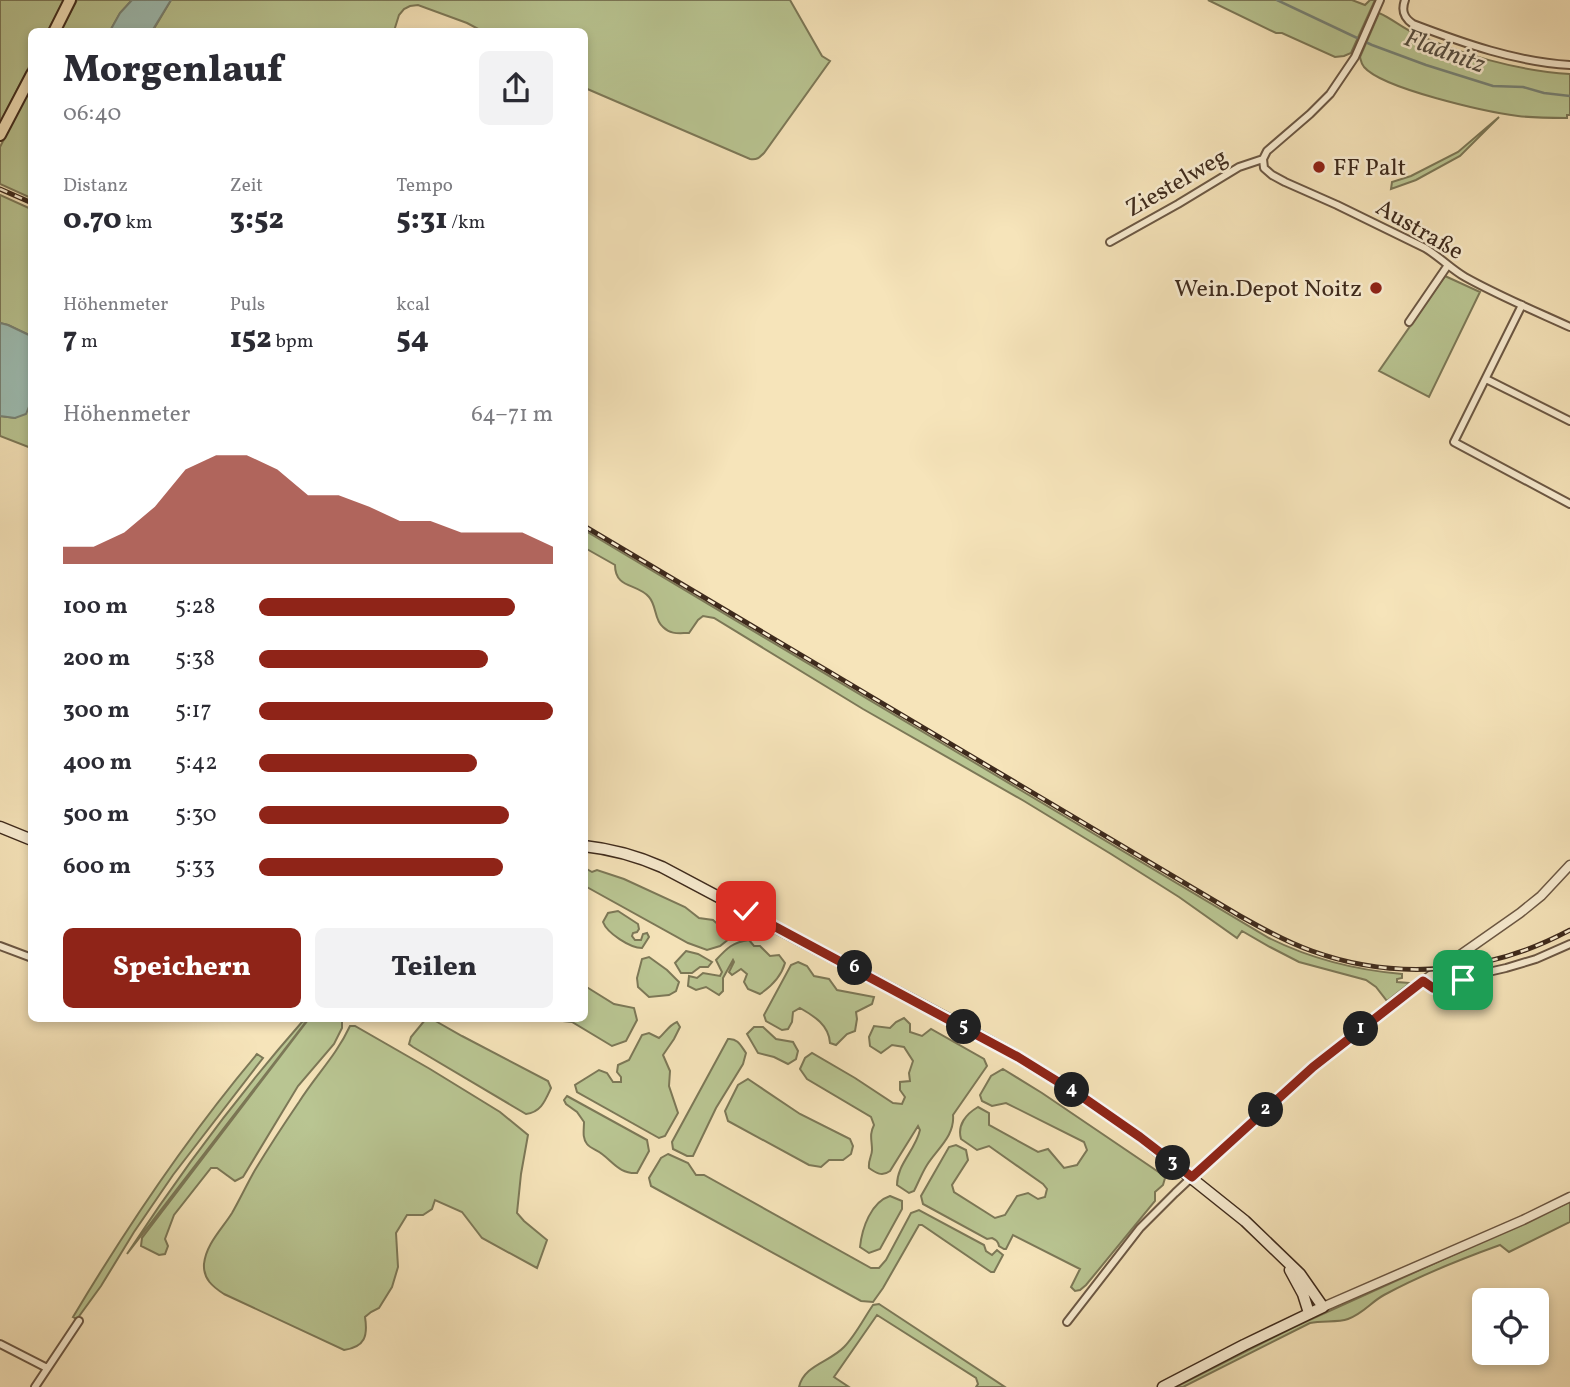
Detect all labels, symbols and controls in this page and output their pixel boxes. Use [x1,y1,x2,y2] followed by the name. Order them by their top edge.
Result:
[1399,21,1490,83] water label: Fladnitz
[63,45,283,98] text: Morgenlauf
[479,51,553,125] button: share
[63,98,121,130] text: 06:40
[1120,141,1234,227] street label: Ziestelweg
[1333,152,1406,186] place label: FF Palt
[1311,159,1327,175] marker: FF Palt
[63,173,128,199] text: Distanz
[230,173,263,199] text: Zeit
[396,173,453,199] text: Tempo
[1369,192,1469,270] street label: Austraße
[63,199,122,241] text: 0.70
[230,199,284,241] text: 3:52
[396,199,447,241] text: 5:31
[122,210,153,236] text: km
[447,210,485,236] text: /km
[1174,273,1362,307] place label: Wein.Depot Noitz
[1368,280,1384,296] marker: Wein.Depot Noitz
[63,292,168,318] text: Höhenmeter
[230,292,265,318] text: Puls
[396,292,430,318] text: kcal
[63,318,77,360] text: 7
[230,318,272,360] text: 152
[396,318,429,360] text: 54
[77,329,98,355] text: m
[272,329,314,355] text: bpm
[63,399,190,431] text: Höhenmeter
[471,399,553,431] text: 64–71 m
[63,591,128,623] text: 100 m
[175,591,216,623] text: 5:28
[63,643,130,675] text: 200 m
[175,643,215,675] text: 5:38
[63,695,130,727] text: 300 m
[175,695,212,727] text: 5:17
[63,747,132,779] text: 400 m
[175,747,218,779] text: 5:42
[63,799,129,831] text: 500 m
[175,799,217,831] text: 5:30
[63,851,131,883] text: 600 m
[175,851,215,883] text: 5:33
[716,881,776,941] pin
[727,892,765,930] icon: check
[63,928,301,1008] button: Speichern
[315,928,553,1008] button: Teilen
[838,950,872,986] pin: 6
[1433,950,1493,1010] pin
[849,954,860,980] text: 6
[1444,961,1482,999] icon: arrive
[946,1010,982,1044] pin: 5
[1344,1012,1378,1046] pin: 1
[959,1013,968,1039] text: 5
[1357,1015,1364,1041] text: 1
[1054,1072,1090,1108] pin: 4
[1066,1076,1077,1102] text: 4
[1248,1092,1284,1128] pin: 2
[1261,1096,1270,1122] text: 2
[1156,1146,1190,1180] pin: 3
[1168,1149,1177,1175] text: 3
[1472,1288,1549,1365] map controls
[1472,1288,1549,1365] button: locate

